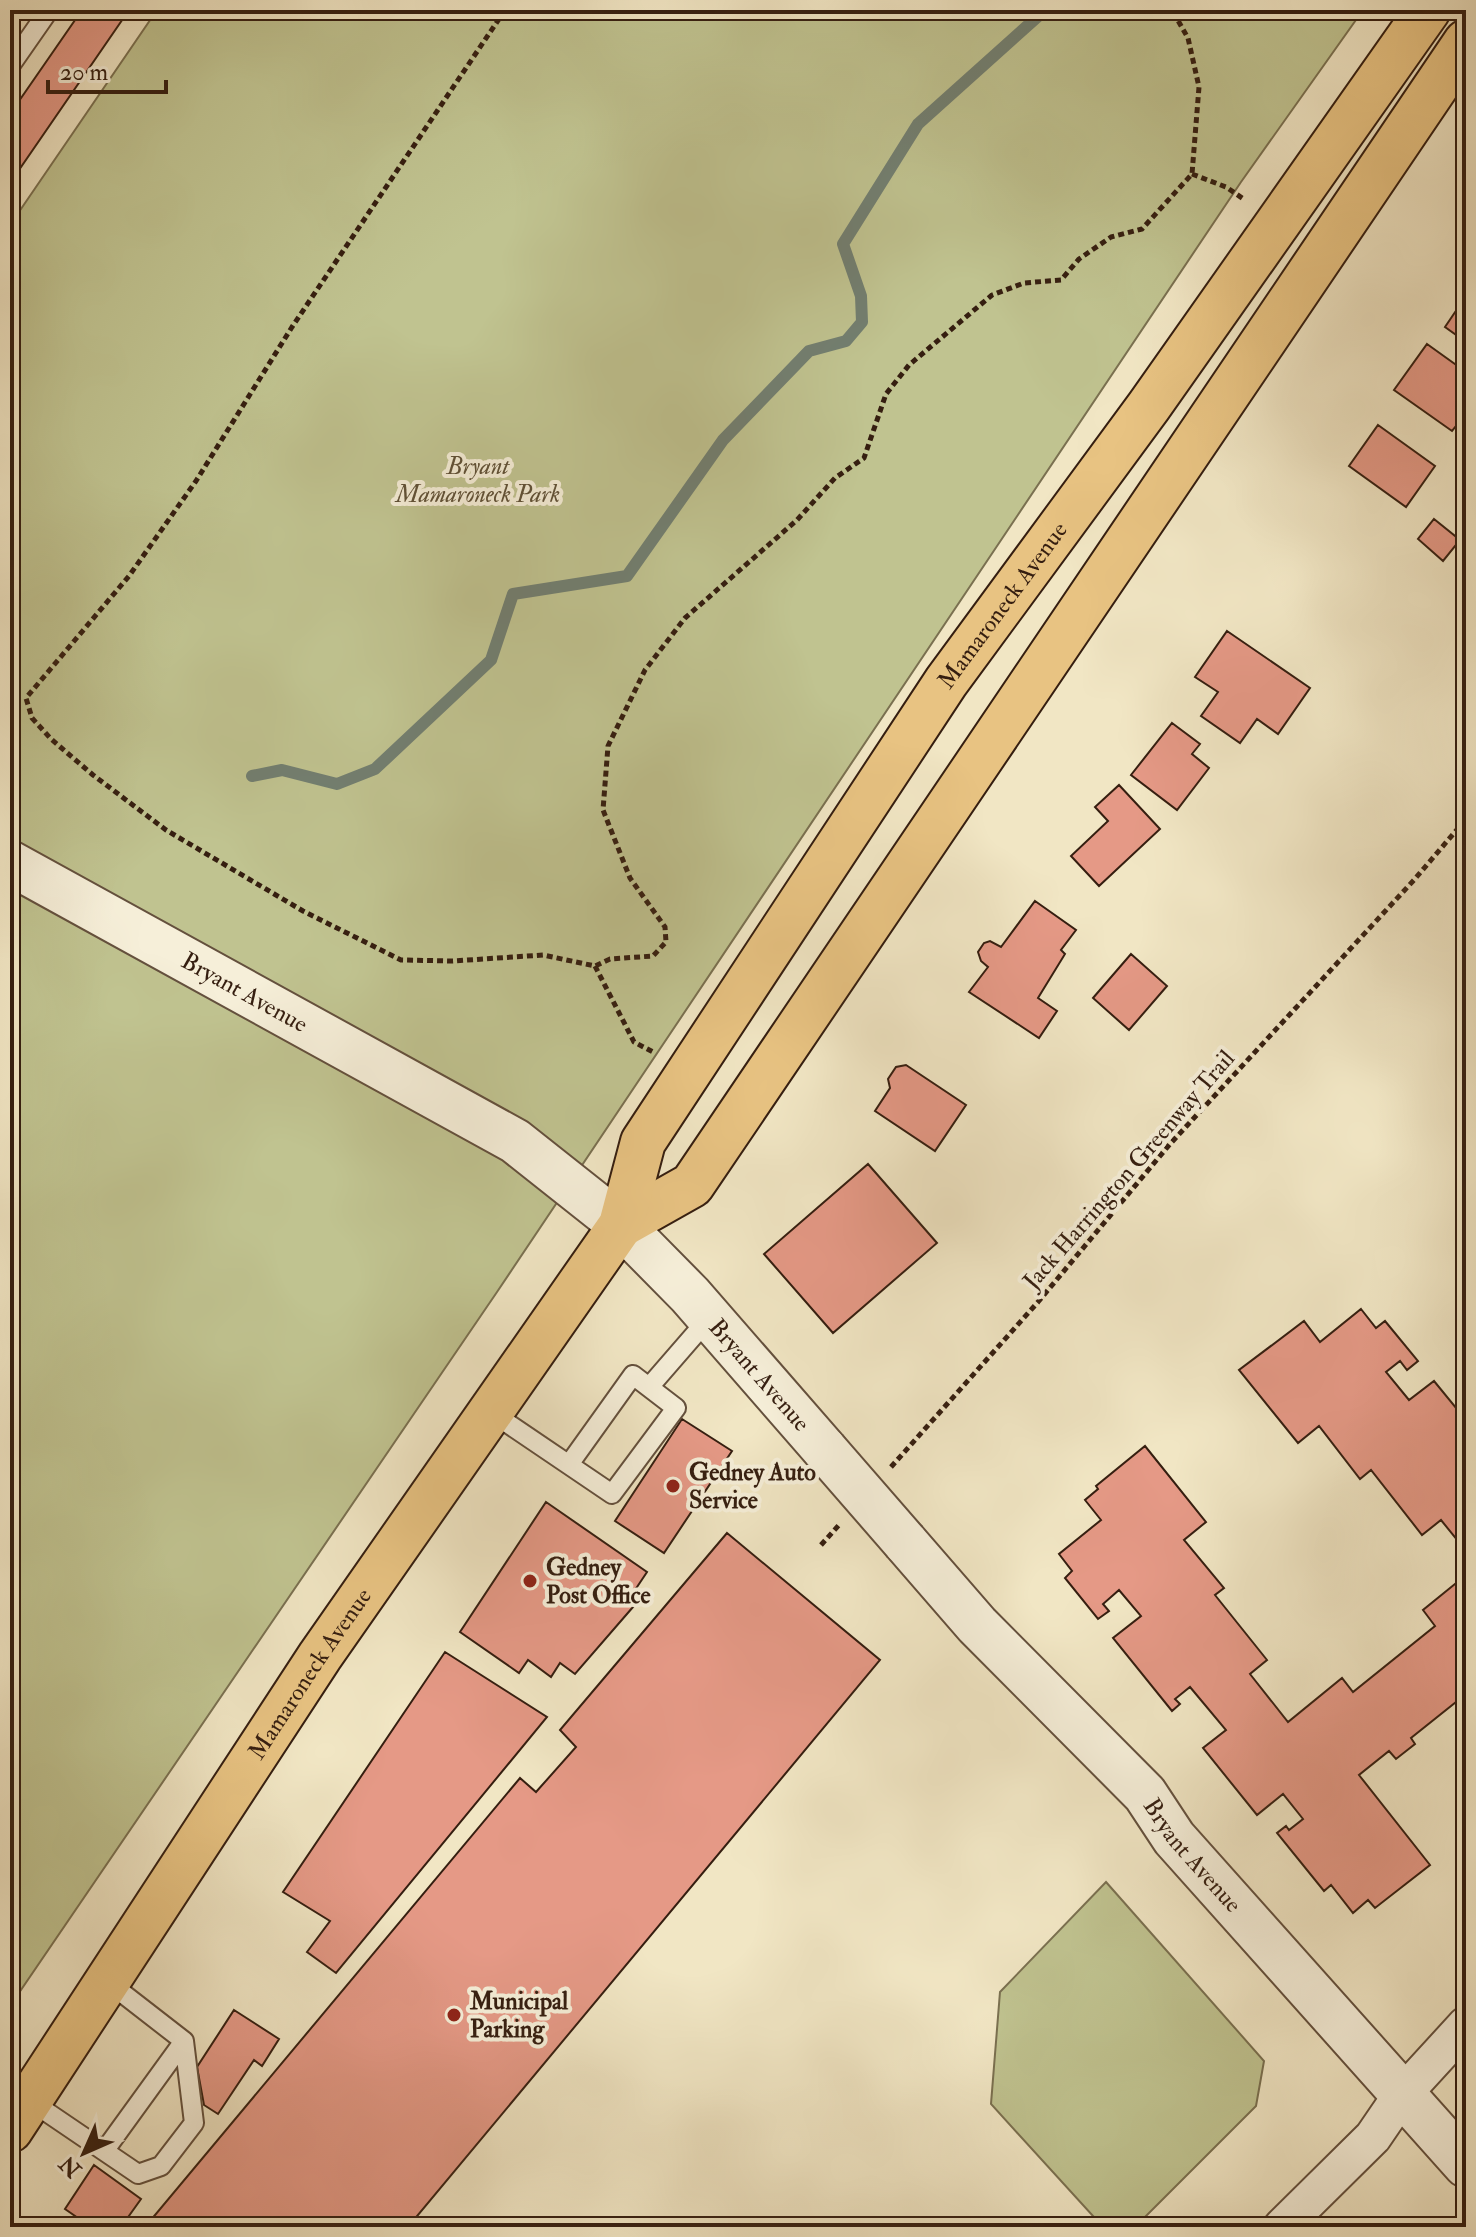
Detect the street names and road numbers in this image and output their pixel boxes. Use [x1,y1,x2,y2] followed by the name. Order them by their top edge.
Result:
[931,516,1074,695] street label: Mamaroneck Avenue
[176,945,313,1039] street label: Bryant Avenue
[1016,1044,1242,1297] street label: Jack Harrington Greenway Trail
[702,1312,817,1438] street label: Bryant Avenue
[241,1582,378,1765] street label: Mamaroneck Avenue
[1136,1792,1249,1919] street label: Bryant Avenue

